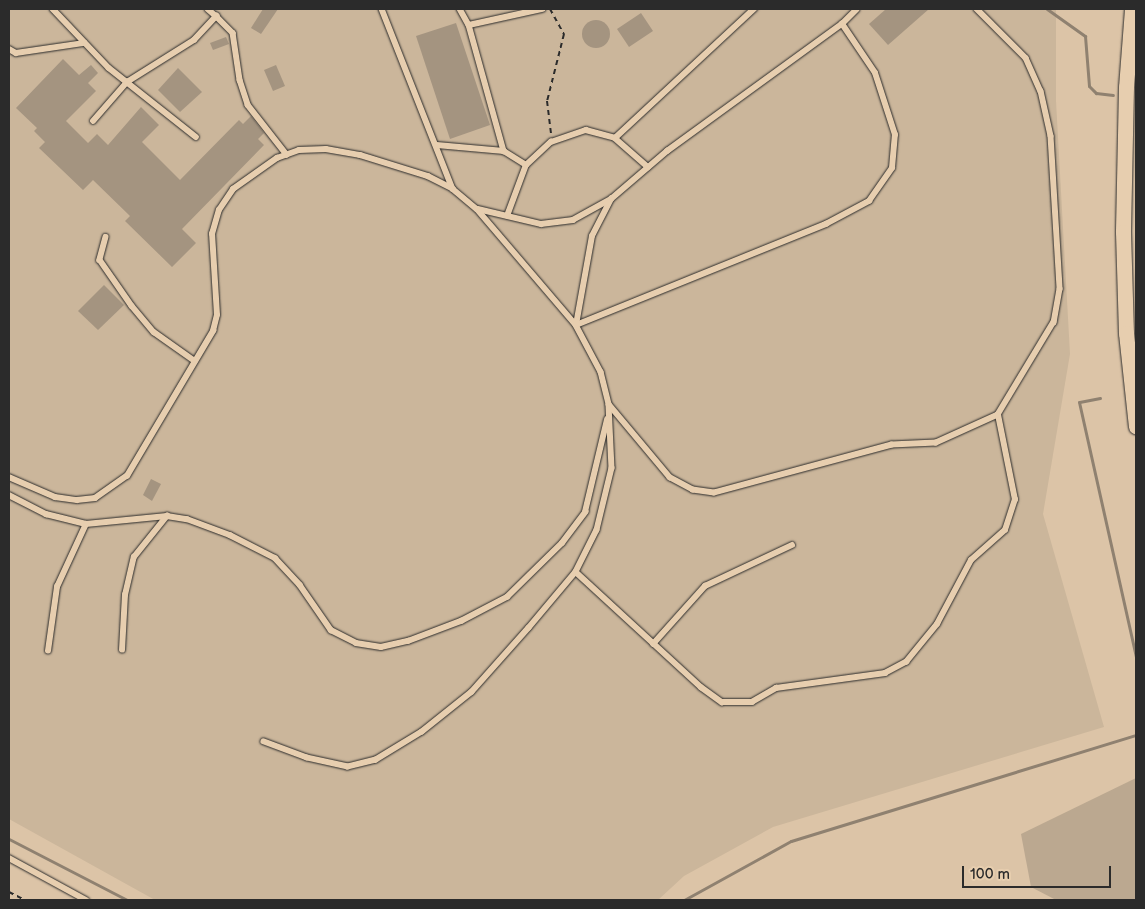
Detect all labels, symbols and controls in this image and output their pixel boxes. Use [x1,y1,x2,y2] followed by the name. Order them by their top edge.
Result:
[965,856,1114,888] scale bar
[970,865,1010,884] text: 100 m

